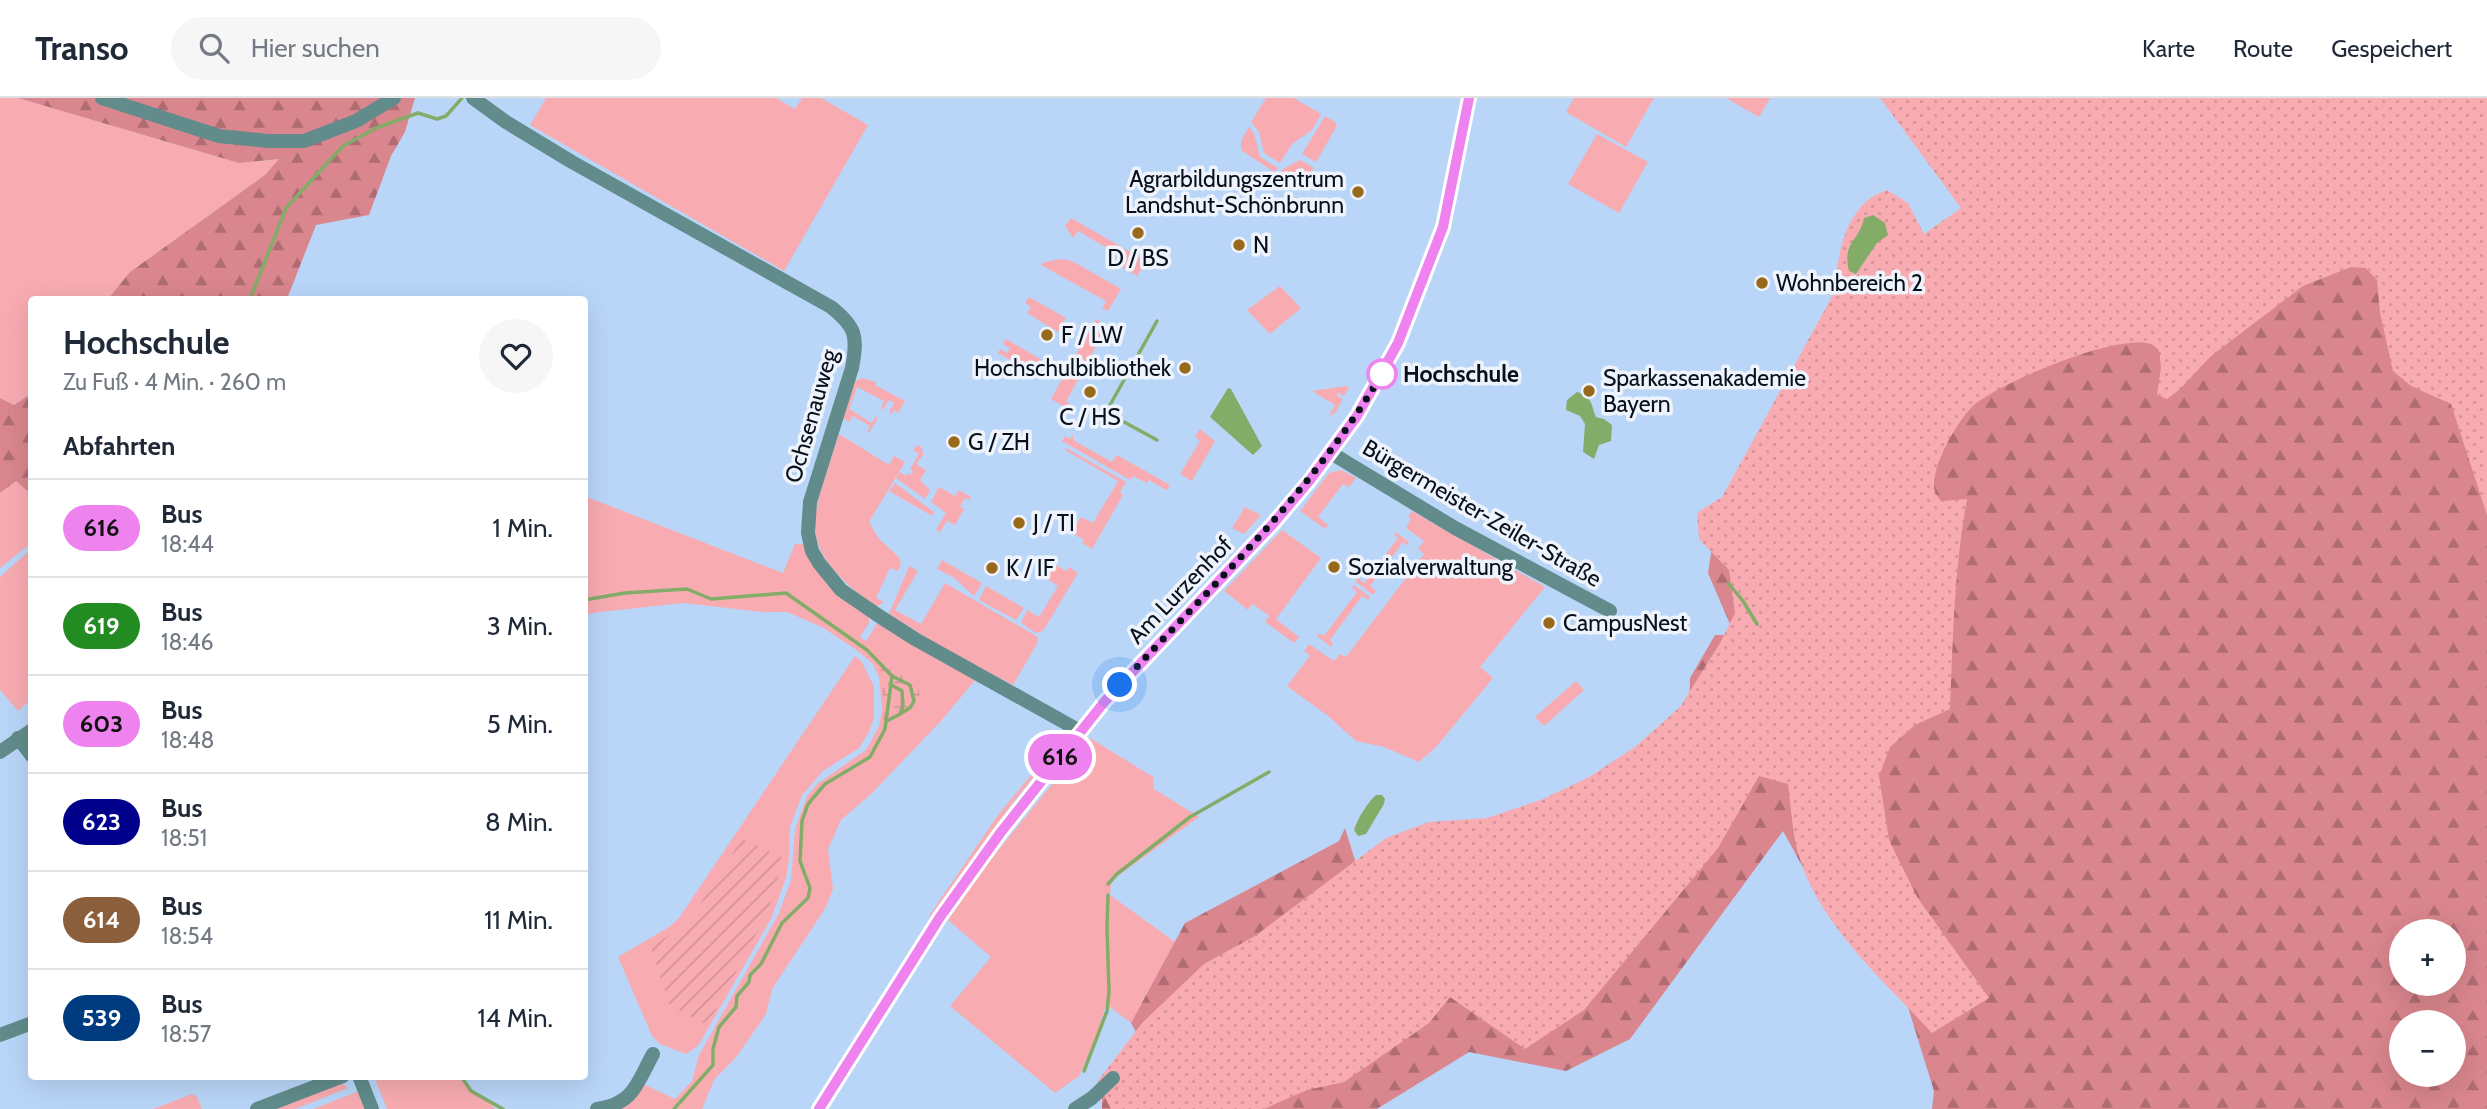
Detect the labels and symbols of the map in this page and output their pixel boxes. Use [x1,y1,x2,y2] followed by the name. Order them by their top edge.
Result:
[1125,165,1344,219] place label: Agrarbildungszentrum Landshut-Schönbrunn
[1350,184,1366,200] marker: Agrarbildungszentrum Landshut-Schönbrunn
[1130,225,1146,241] marker: D / BS
[1253,231,1269,259] place label: N
[1231,237,1247,253] marker: N
[1107,244,1169,272] place label: D / BS
[1776,269,1923,297] place label: Wohnbereich 2
[1754,275,1770,291] marker: Wohnbereich 2
[1061,321,1123,349] place label: F / LW
[1039,327,1055,343] marker: F / LW
[779,346,844,486] street label: Ochsenauweg
[974,354,1172,382] place label: Hochschulbibliothek
[1367,359,1397,389] marker: Hochschule
[1177,360,1193,376] marker: Hochschulbibliothek
[1403,360,1519,388] place label: Hochschule
[1603,364,1806,418] place label: Sparkassenakademie Bayern
[1581,383,1597,399] marker: Sparkassenakademie Bayern
[1082,384,1098,400] marker: C / HS
[1059,403,1121,431] place label: C / HS
[968,428,1030,456] place label: G / ZH
[1358,433,1607,593] street label: Bürgermeister-Zeiler-Straße
[946,434,962,450] marker: G / ZH
[1032,509,1075,537] place label: J / TI
[1011,515,1027,531] marker: J / TI
[1122,530,1238,649] street label: Am Lurzenhof
[1348,553,1514,581] place label: Sozialverwaltung
[1006,554,1055,582] place label: K / IF
[1326,559,1342,575] marker: Sozialverwaltung
[984,560,1000,576] marker: K / IF
[1563,609,1688,637] place label: CampusNest
[1541,615,1557,631] marker: CampusNest
[1102,667,1137,702] your location
[1020,734,1100,780] line badge: 616

